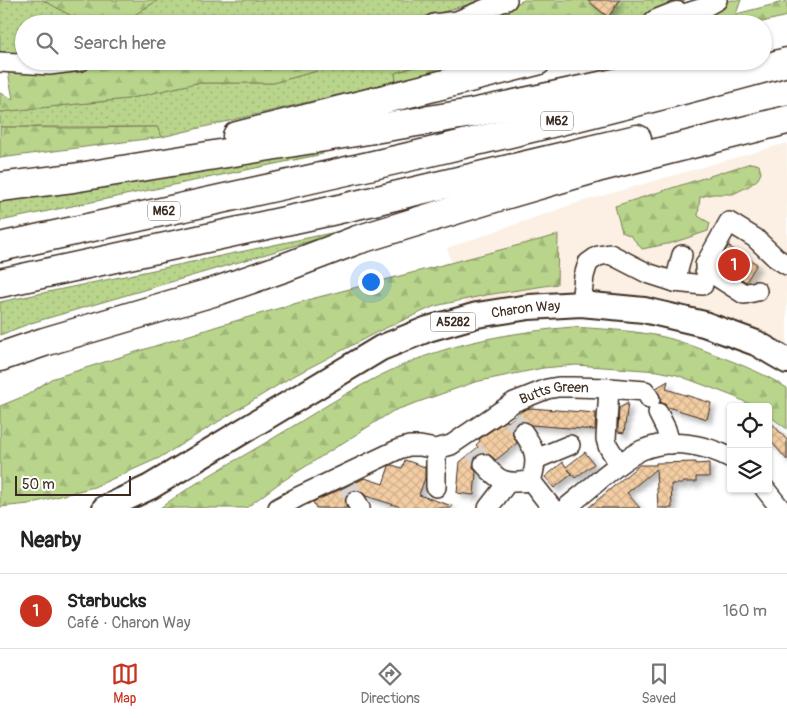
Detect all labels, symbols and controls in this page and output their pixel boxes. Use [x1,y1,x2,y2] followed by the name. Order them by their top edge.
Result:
[15,15,772,70] search box
[33,29,61,57] icon: search
[73,31,166,55] text: Search here
[541,112,573,130] road number: M62
[148,202,180,220] road number: M62
[718,246,750,284] pin: 1
[358,269,384,295] your location
[490,297,561,322] street label: Charon Way
[430,313,476,332] road number: A5282
[517,378,589,408] street label: Butts Green
[727,403,772,493] map controls
[727,403,772,448] button: locate
[727,448,772,493] button: layers
[15,473,131,496] scale bar
[22,476,55,493] text: 50 m
[20,527,81,554] text: Nearby
[67,589,146,613] text: Starbucks
[33,601,39,621] text: 1
[723,601,767,621] text: 160 m
[67,613,191,633] text: Café · Charon Way
[111,660,139,707] tab: Map
[360,660,420,707] tab: Directions
[641,660,676,707] tab: Saved

